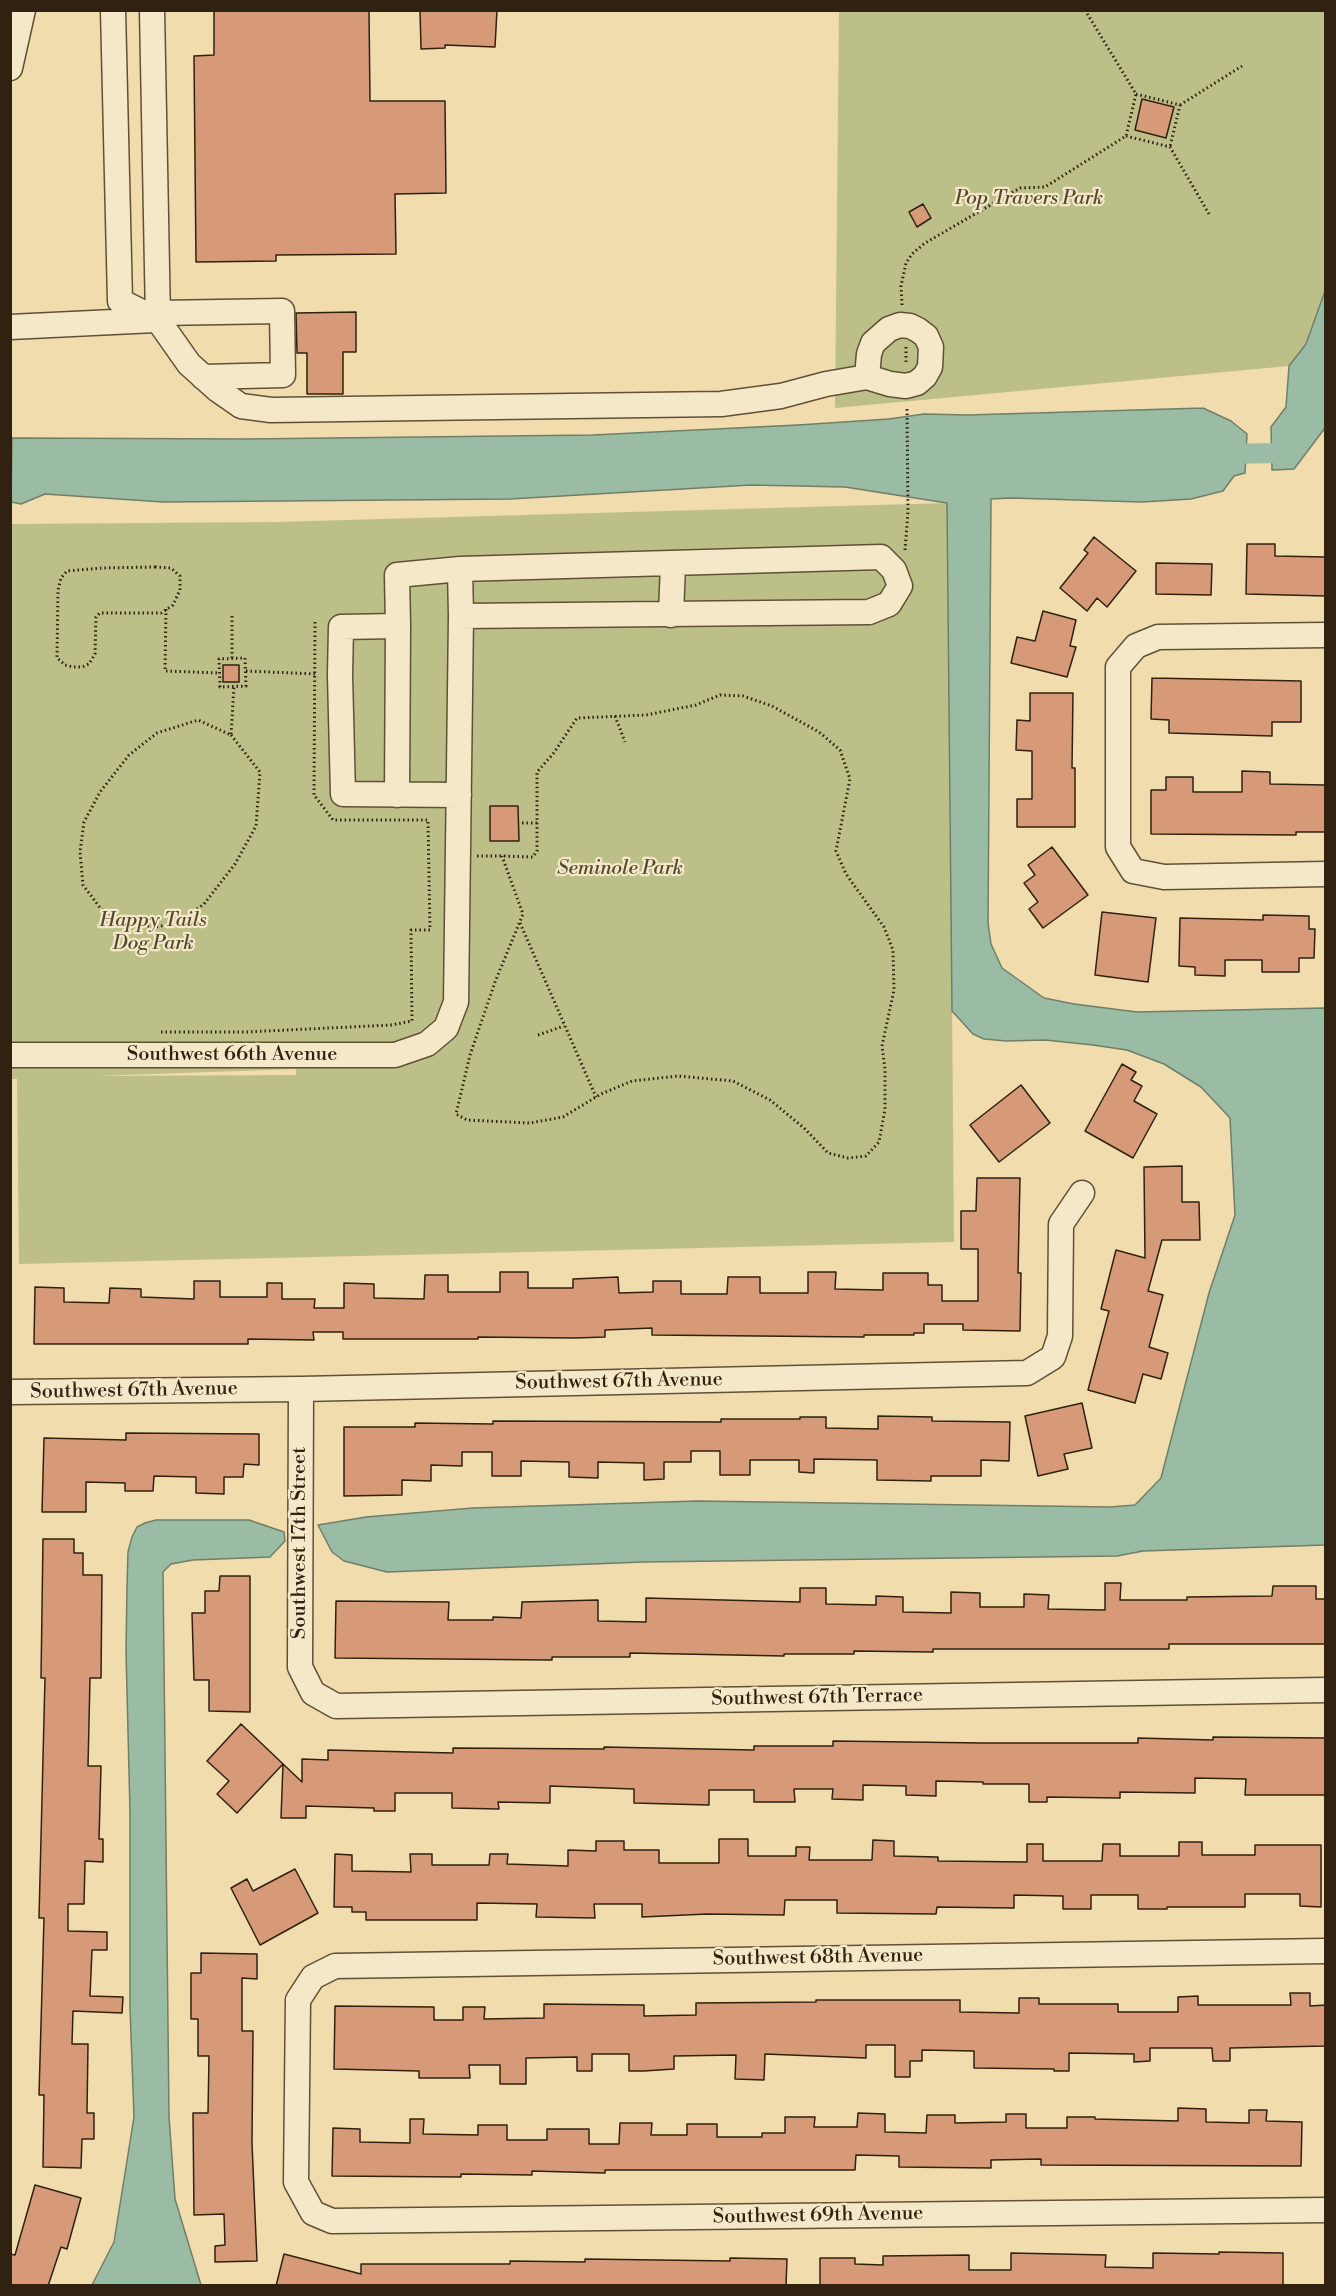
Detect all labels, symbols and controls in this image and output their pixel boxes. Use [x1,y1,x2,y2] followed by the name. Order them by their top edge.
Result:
[955,187,1103,211] park label: Pop Travers Park
[557,857,683,881] park label: Seminole Park
[99,909,207,956] park label: Happy Tails Dog Park
[127,1043,337,1067] street label: Southwest 66th Avenue
[515,1368,723,1396] street label: Southwest 67th Avenue
[30,1377,238,1405] street label: Southwest 67th Avenue
[288,1447,312,1639] street label: Southwest 17th Street
[711,1684,923,1712] street label: Southwest 67th Terrace
[712,1944,924,1972] street label: Southwest 68th Avenue
[712,2202,924,2230] street label: Southwest 69th Avenue

